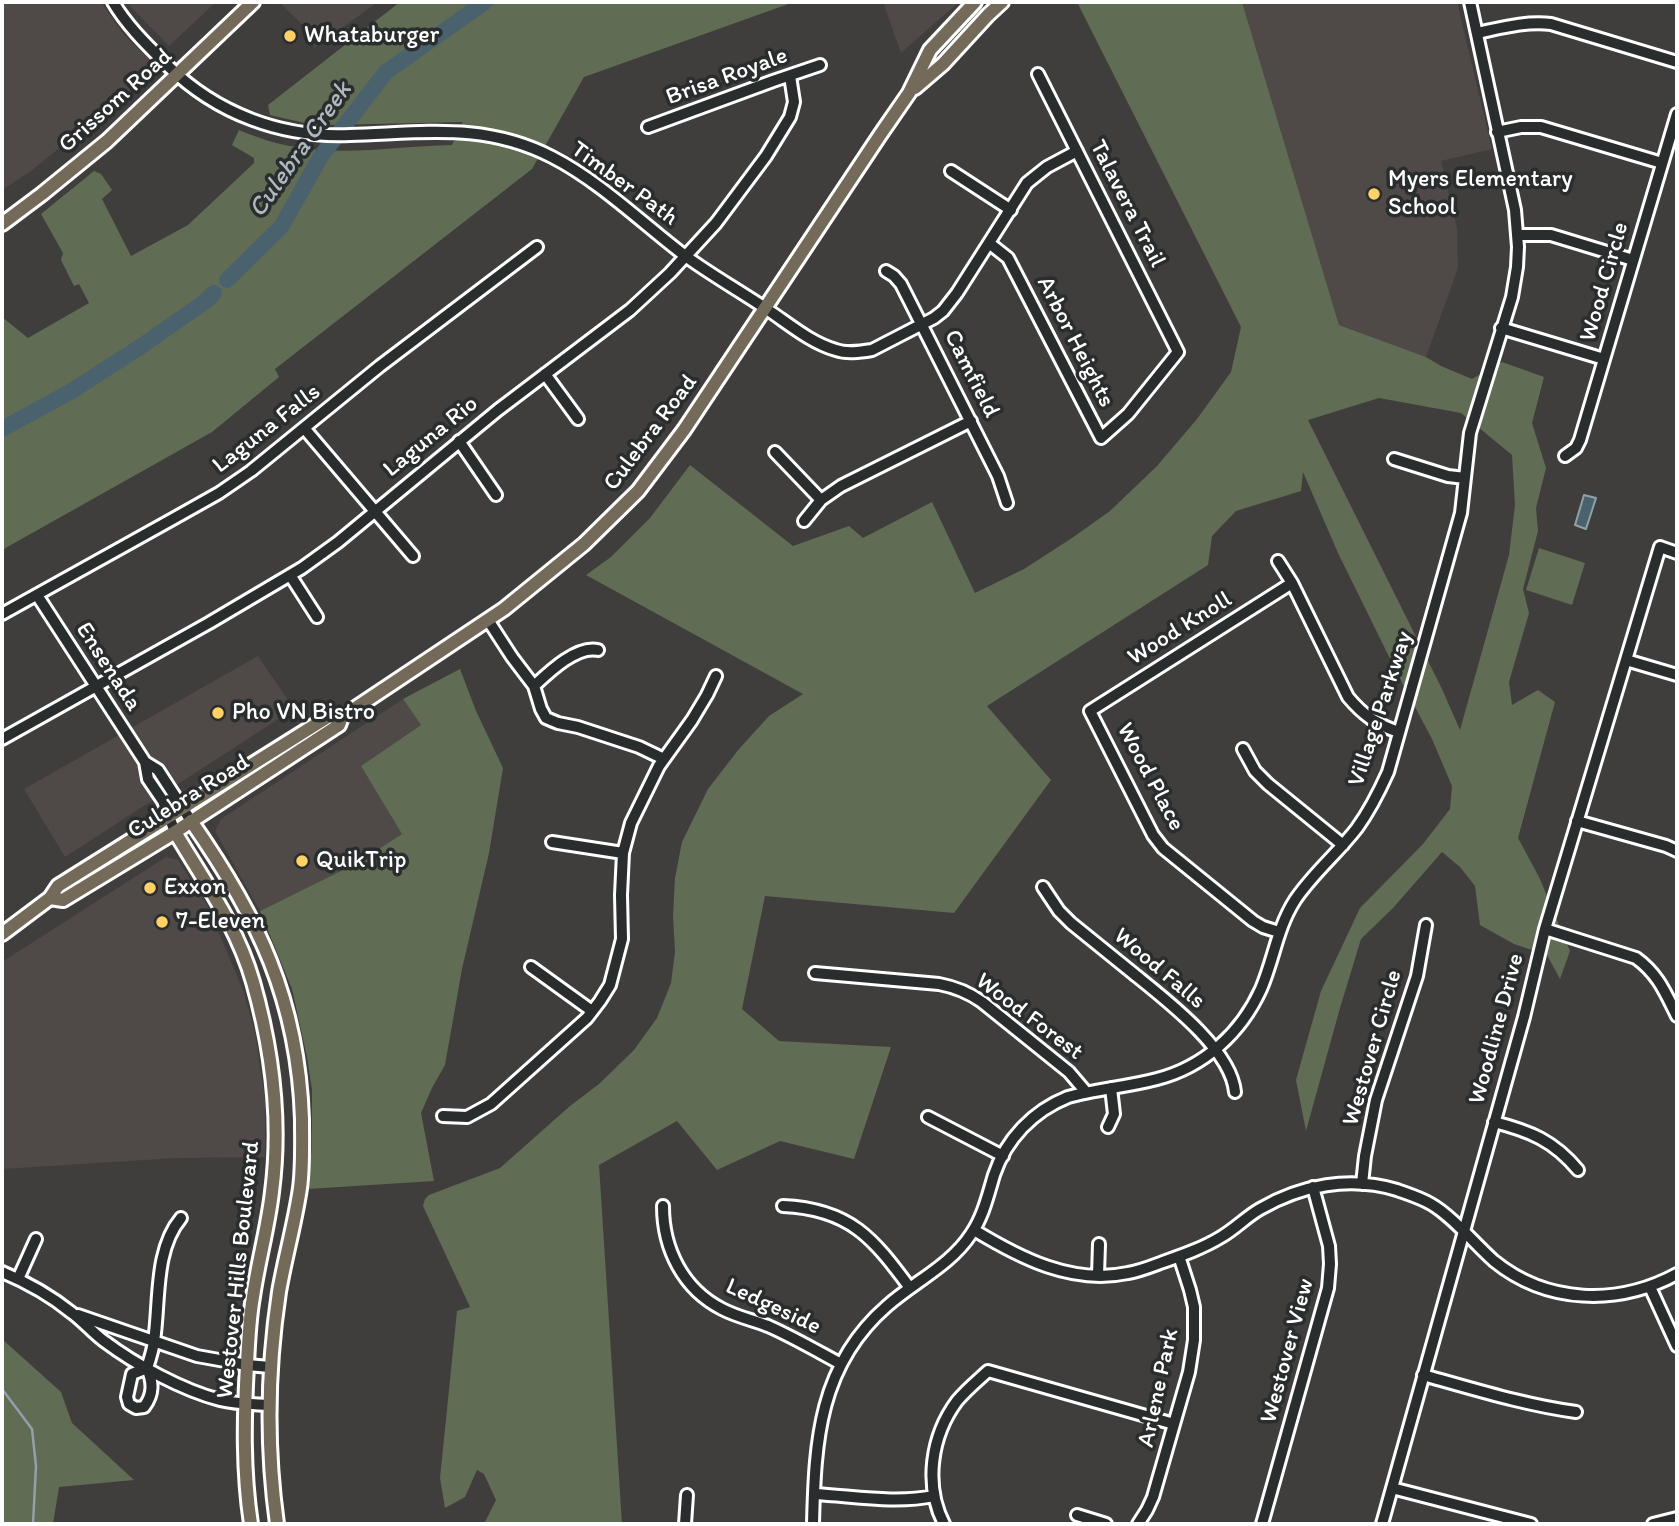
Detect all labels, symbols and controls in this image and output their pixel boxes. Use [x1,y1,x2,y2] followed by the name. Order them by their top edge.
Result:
[304,22,439,50] place label: Whataburger
[282,28,298,44] marker: Whataburger
[53,42,179,160] street label: Grissom Road
[662,42,792,112] street label: Brisa Royale
[243,76,359,224] water label: Culebra Creek
[565,136,683,232] street label: Timber Path
[1083,136,1171,272] street label: Talavera Trail
[1388,166,1573,222] place label: Myers Elementary School
[1366,186,1382,202] marker: Myers Elementary School
[1574,219,1636,345] street label: Wood Circle
[1030,272,1120,412] street label: Arbor Heights
[937,325,1005,423] street label: Camfield
[598,369,704,497] street label: Culebra Road
[207,378,327,480] street label: Laguna Falls
[378,390,484,484] street label: Laguna Rio
[1123,586,1237,672] street label: Wood Knoll
[69,617,147,717] street label: Ensenada
[1342,628,1420,790] street label: Village Parkway
[232,699,375,727] place label: Pho VN Bistro
[210,705,226,721] marker: Pho VN Bistro
[1110,718,1190,836] street label: Wood Place
[123,748,255,846] street label: Culebra Road
[316,847,407,875] place label: QuikTrip
[294,853,310,869] marker: QuikTrip
[164,874,226,902] place label: Exxon
[142,880,158,896] marker: Exxon
[176,908,265,936] place label: 7-Eleven
[154,914,170,930] marker: 7-Eleven
[1107,922,1211,1016] street label: Wood Falls
[1463,950,1531,1108] street label: Woodline Drive
[970,967,1088,1067] street label: Wood Forest
[1337,967,1409,1129] street label: Westover Circle
[211,1140,267,1400] street label: Westover Hills Boulevard
[721,1272,825,1342] street label: Ledgeside
[1255,1275,1321,1427] street label: Westover View
[1132,1326,1186,1450] street label: Arlene Park

